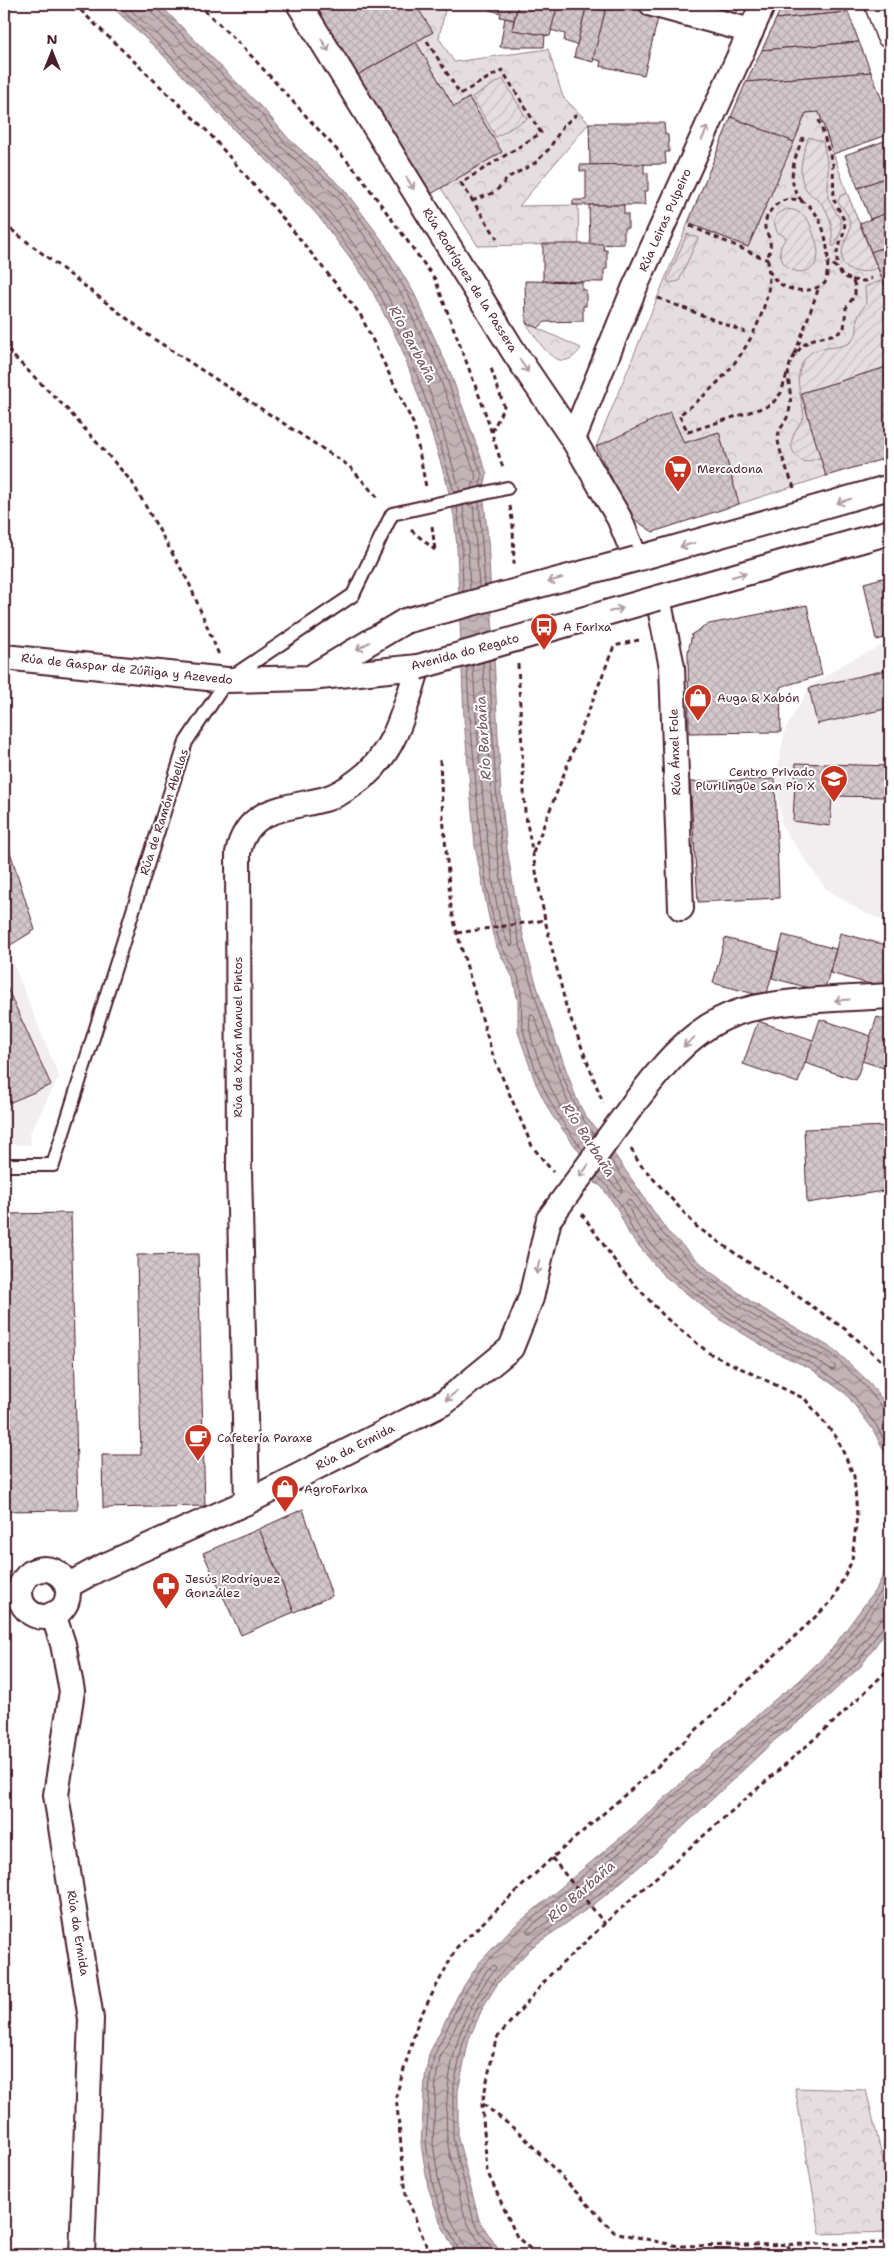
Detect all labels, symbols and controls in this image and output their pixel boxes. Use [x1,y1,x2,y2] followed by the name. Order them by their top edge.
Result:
[28,28,78,78] north arrow
[46,30,58,48] text: N
[320,38,330,52] one-way arrow
[700,126,710,141] one-way arrow
[635,166,695,274] street label: Rúa Leiras Pulpeiro
[406,176,416,190] one-way arrow
[419,205,521,356] street label: Rúa Rodríguez de la Passera
[385,303,441,385] water label: Río Barbaña
[519,359,529,373] one-way arrow
[663,454,693,493] supermarket icon: Mercadona
[697,461,763,477] place label: Mercadona
[836,496,852,506] one-way arrow
[679,540,695,550] one-way arrow
[730,569,746,579] one-way arrow
[548,576,564,586] one-way arrow
[608,604,624,614] one-way arrow
[529,612,559,651] bus stop icon: A Farixa
[563,619,612,635] place label: A Farixa
[409,630,521,674] street label: Avenida do Regato
[356,641,370,651] one-way arrow
[20,650,234,688] street label: Rúa de Gaspar de Zúñiga y Azevedo
[683,683,713,722] shop icon: Auga & Xabón
[717,690,800,706] place label: Auga & Xabón
[471,695,495,781] water label: Río Barbaña
[665,708,685,796] street label: Rúa Ánxel Fole
[136,747,192,877] street label: Rúa de Ramón Abellas
[696,764,815,794] place label: Centro Privado Plurilingüe San Pío X
[819,764,849,803] school or university icon: Centro Privado Plurilingüe San Pío X
[230,956,246,1117] street label: Rúa de Xoán Manuel Pintos
[834,995,850,1004] one-way arrow
[682,1036,695,1047] one-way arrow
[558,1100,620,1180] water label: Río Barbaña
[579,1164,589,1178] one-way arrow
[533,1258,542,1274] one-way arrow
[445,1391,458,1402] one-way arrow
[313,1420,398,1474] street label: Rúa da Ermida
[183,1423,213,1462] cafe icon: Cafetería Paraxe
[217,1430,313,1446] place label: Cafetería Paraxe
[270,1474,300,1513] shop icon: AgroFarixa
[304,1481,368,1497] place label: AgroFarixa
[151,1571,181,1610] pharmacy icon: Jesús Rodríguez González
[185,1571,280,1601] place label: Jesús Rodríguez González
[543,1857,619,1925] water label: Río Barbaña
[63,1889,93,1977] street label: Rúa da Ermida

